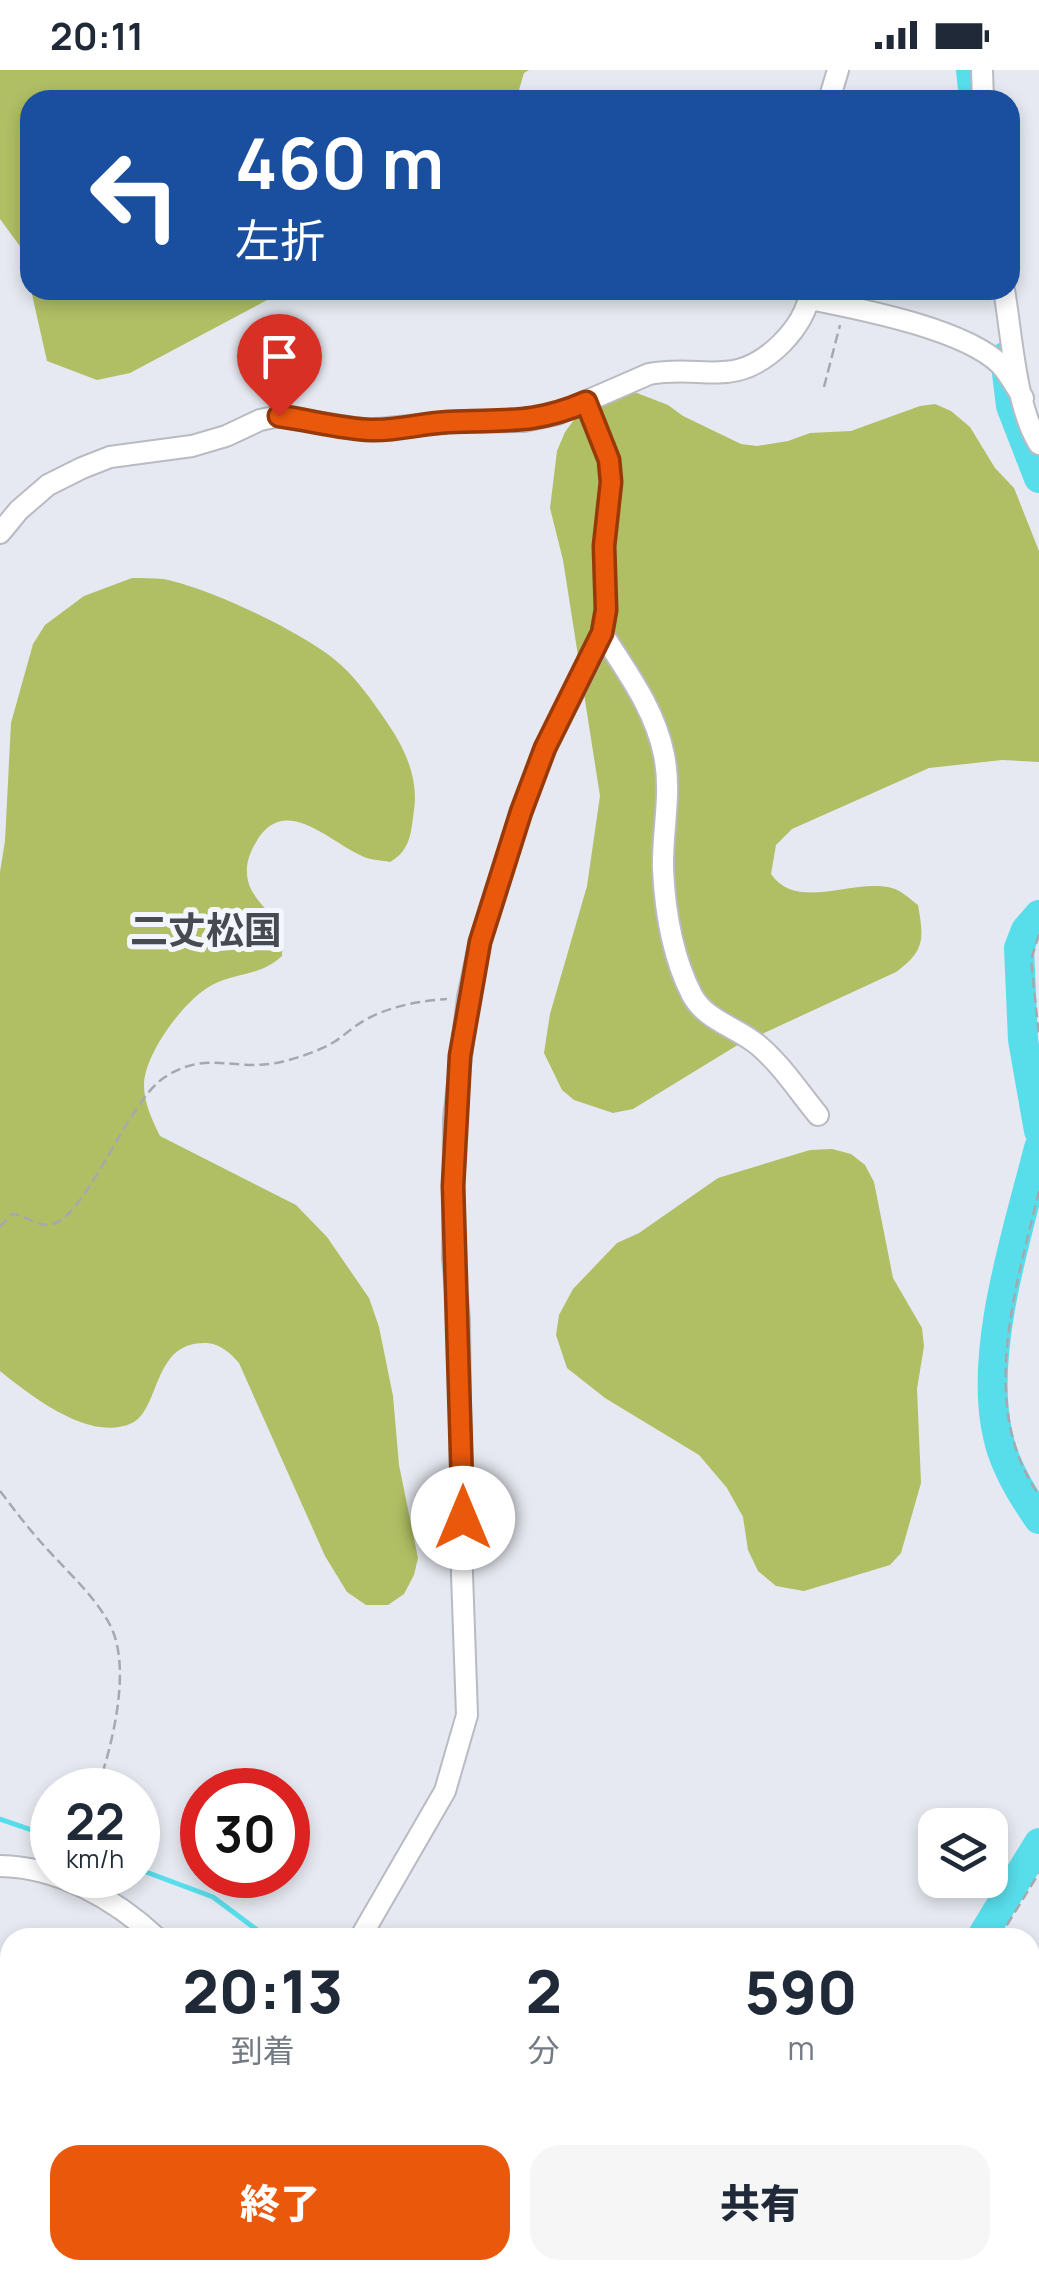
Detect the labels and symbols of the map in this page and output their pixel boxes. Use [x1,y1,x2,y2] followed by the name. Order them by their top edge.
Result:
[237,314,322,417] pin
[130,903,282,955] district label: 二丈松国
[411,1466,515,1570] position arrow
[180,1768,310,1898] speed limit sign: 30

